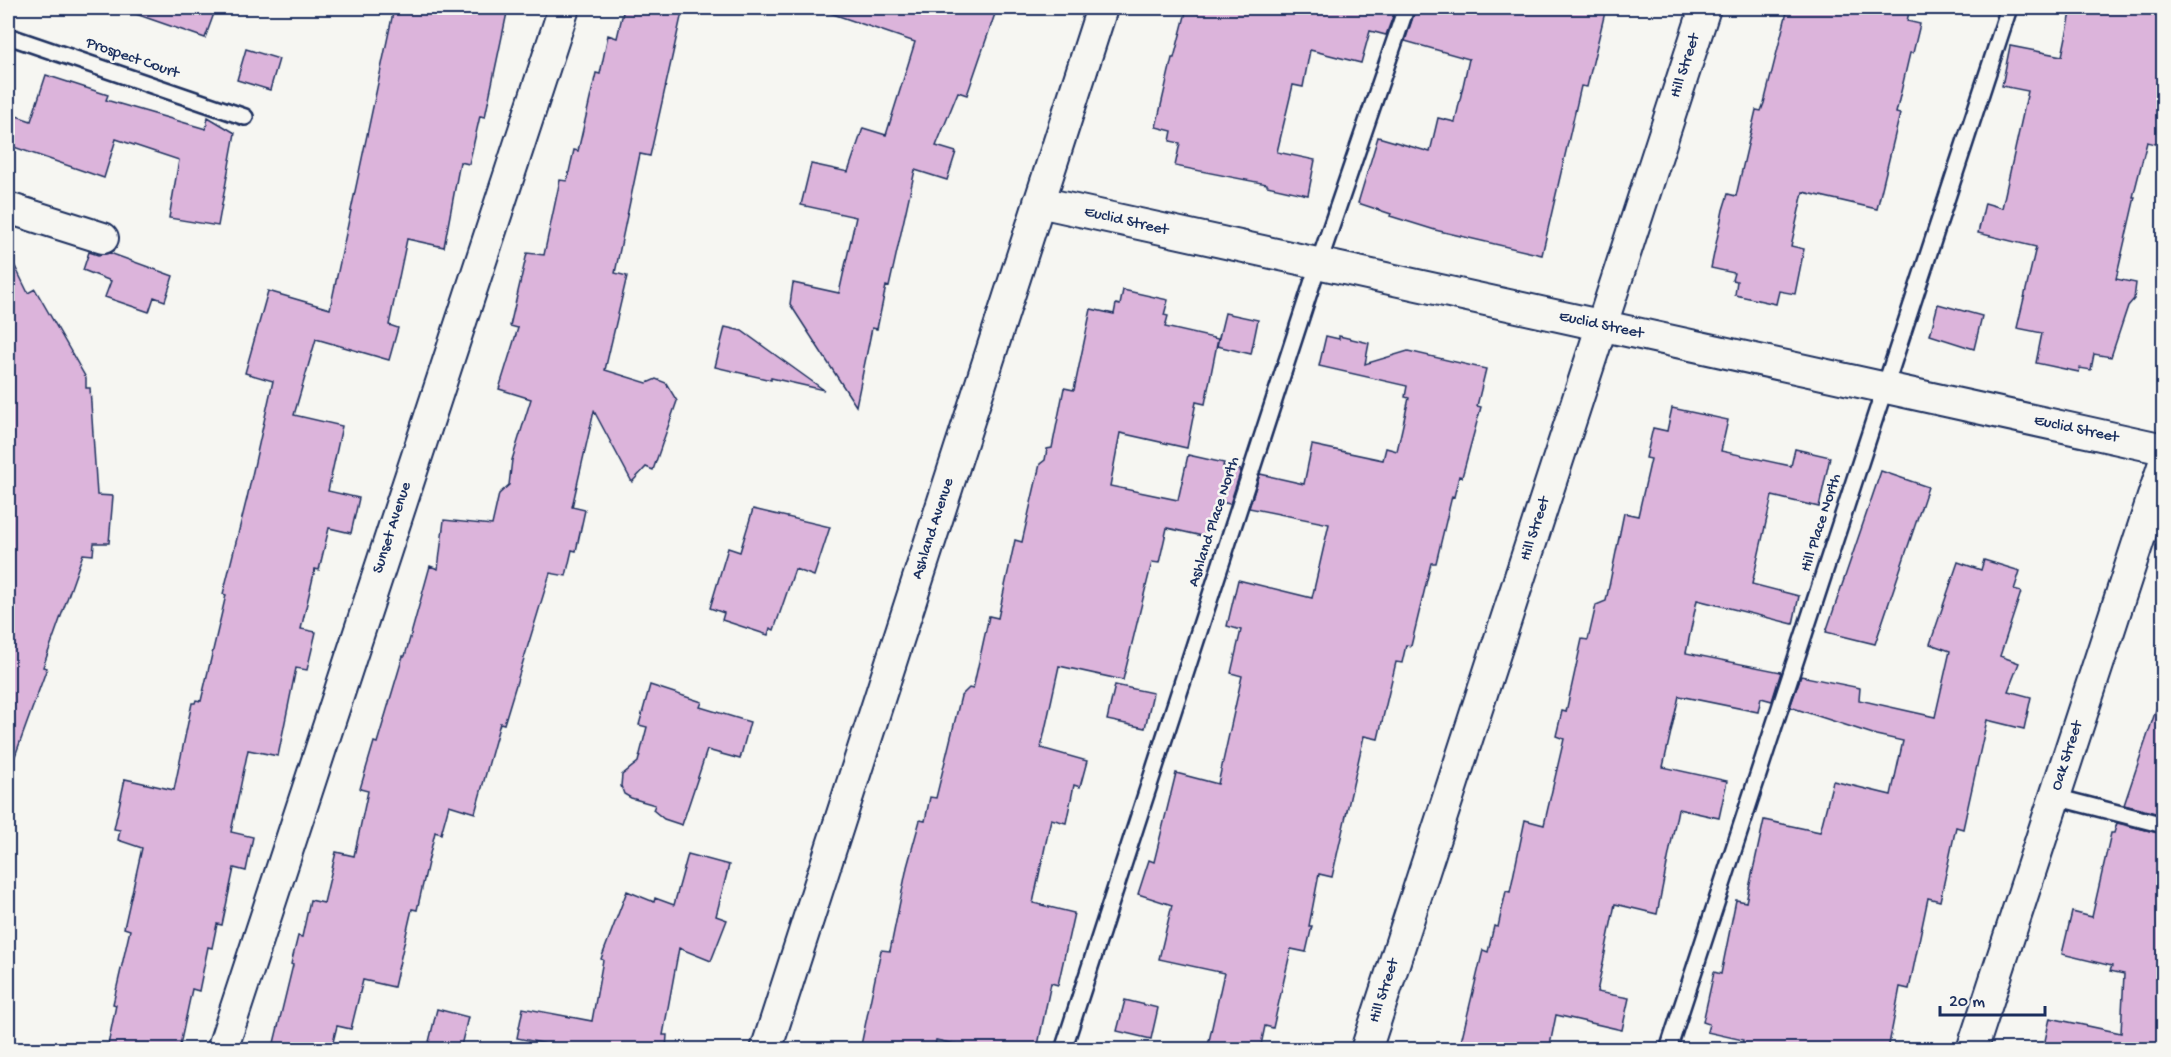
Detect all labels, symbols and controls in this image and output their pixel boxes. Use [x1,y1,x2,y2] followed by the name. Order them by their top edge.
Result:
[1667,30,1706,100] street label: Hill Street
[82,34,182,84] street label: Prospect Court
[1082,203,1171,241] street label: Euclid Street
[1557,308,1646,345] street label: Euclid Street
[2032,412,2121,449] street label: Euclid Street
[1185,454,1245,589] street label: Ashland Place North
[1797,471,1847,574] street label: Hill Place North
[909,475,960,582] street label: Ashland Avenue
[369,479,417,576] street label: Sunset Avenue
[1517,493,1556,563] street label: Hill Street
[2048,717,2089,793] street label: Oak Street
[1366,955,1405,1025] street label: Hill Street
[1940,979,2045,1017] scale bar
[1949,992,1985,1013] text: 20 m

